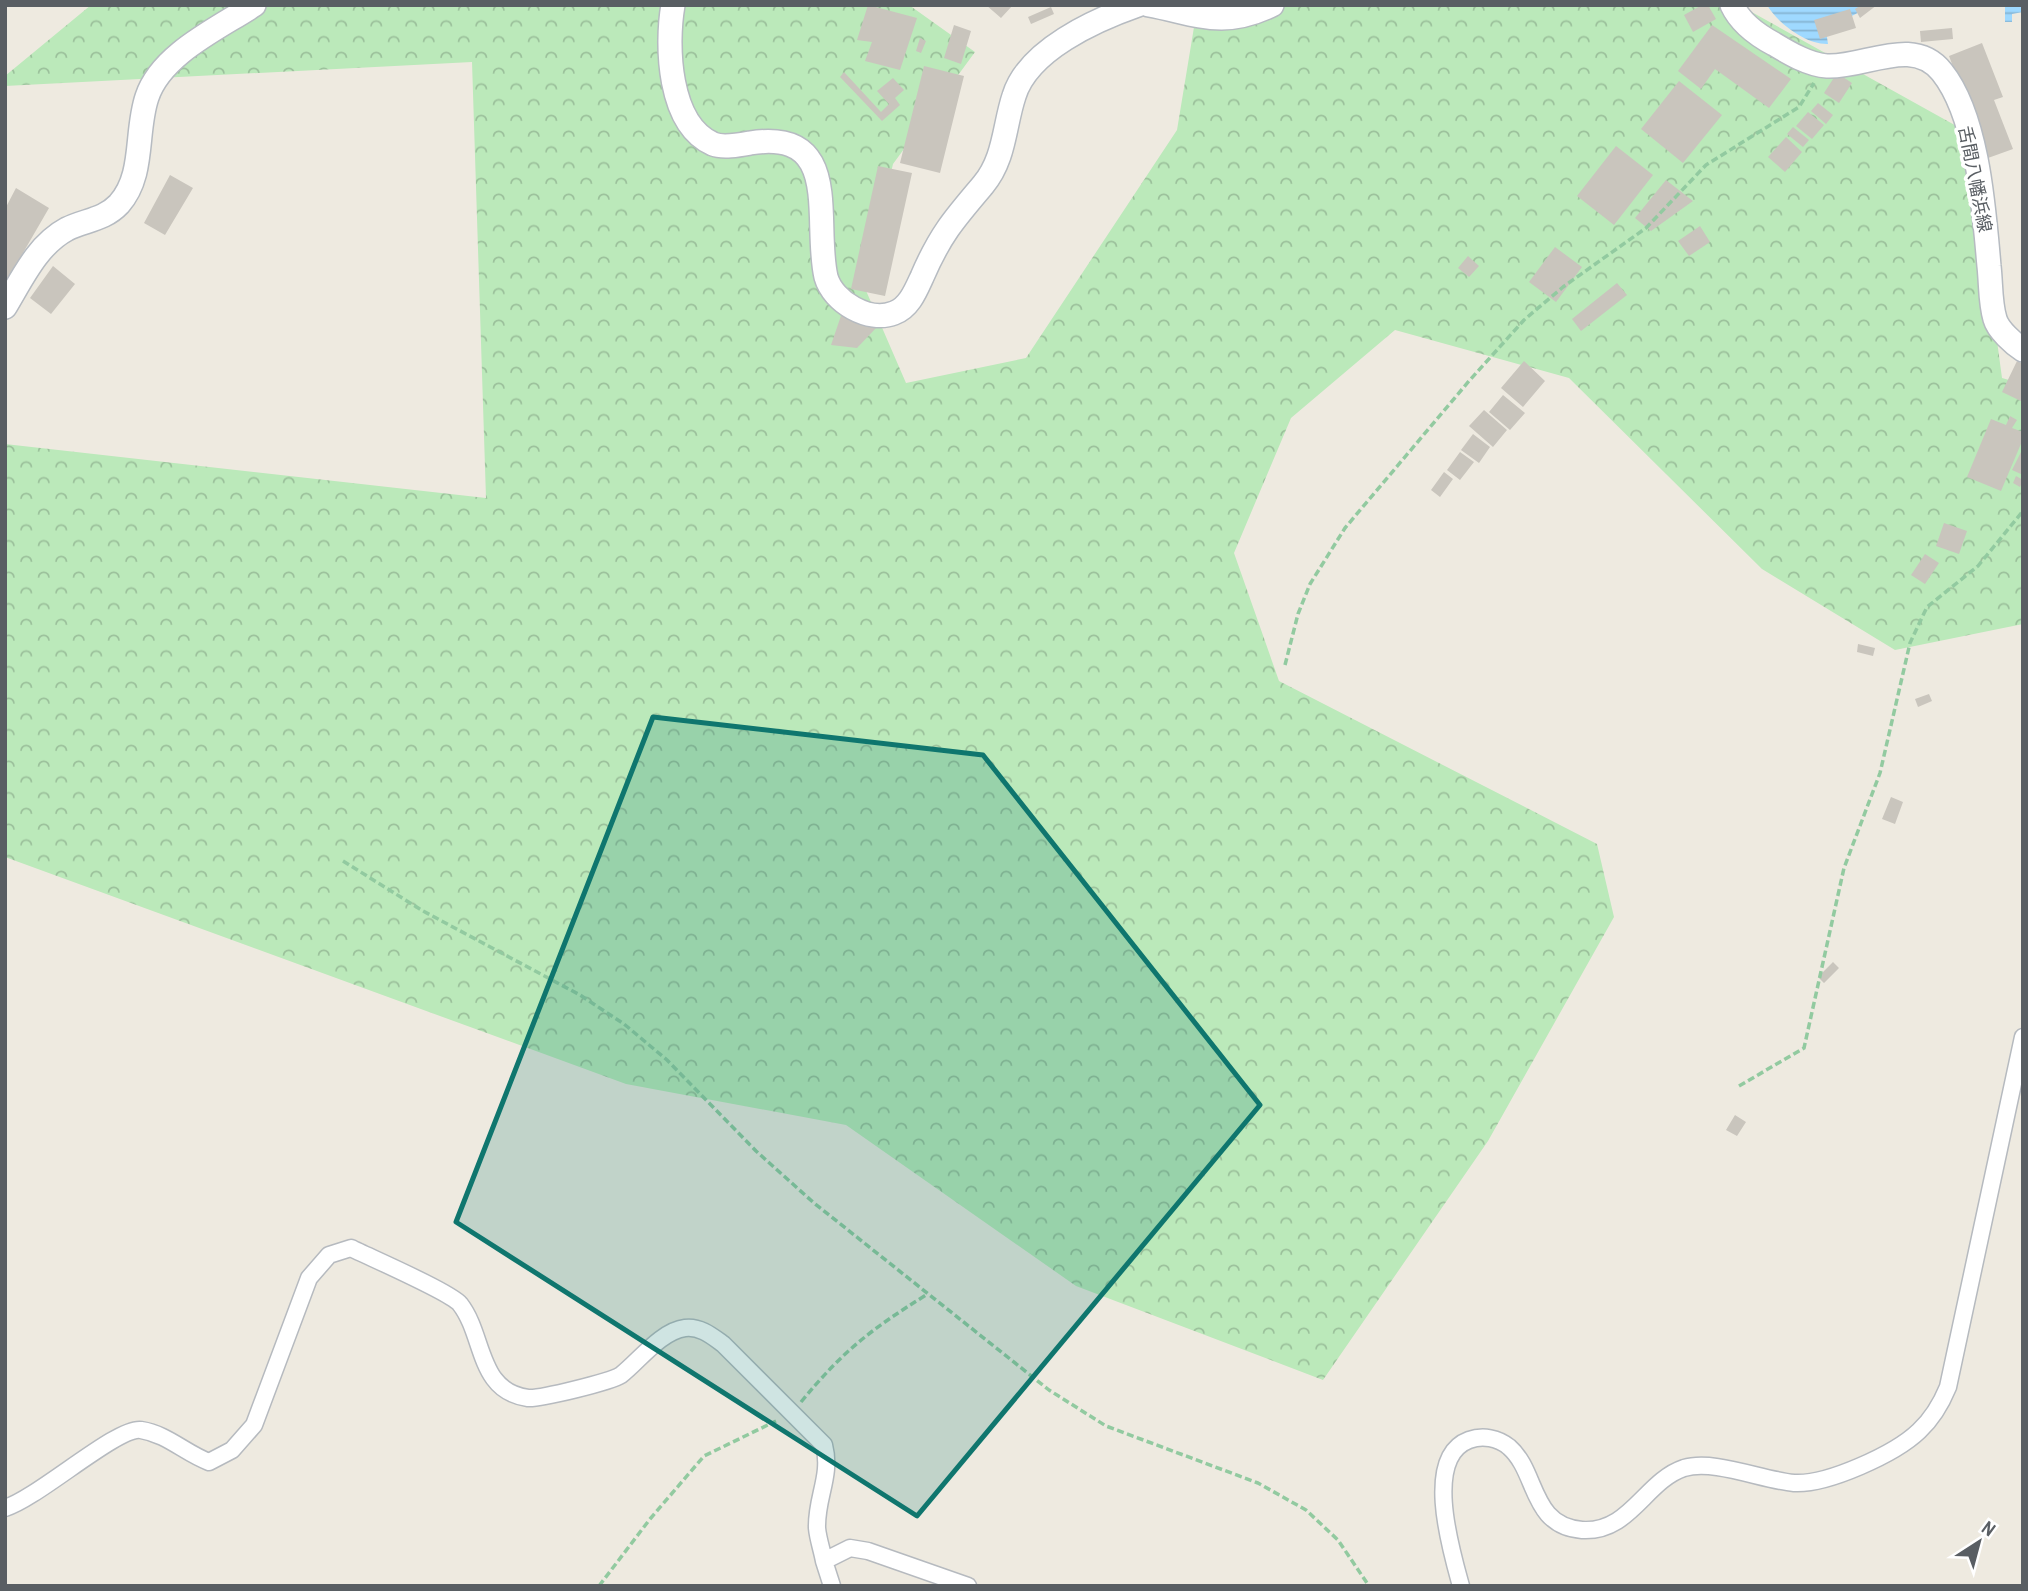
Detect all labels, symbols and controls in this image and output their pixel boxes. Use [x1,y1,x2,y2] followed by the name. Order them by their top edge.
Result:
[1953,124,1998,234] street label: 舌間八幡浜線
[1944,1507,2014,1577] north arrow
[1977,1514,2001,1542] text: N

